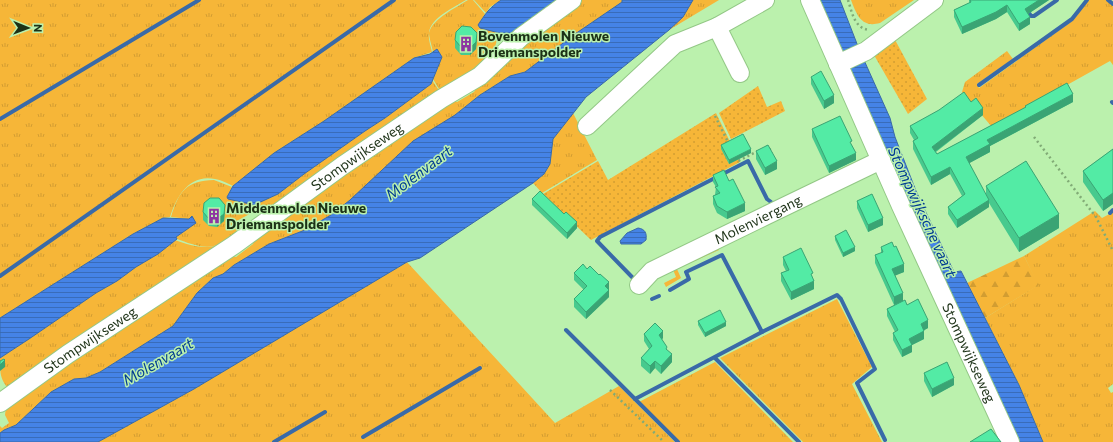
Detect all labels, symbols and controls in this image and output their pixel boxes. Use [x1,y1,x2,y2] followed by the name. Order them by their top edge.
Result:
[8,8,48,48] north arrow
[32,24,45,32] text: N
[478,27,609,60] place label: Bovenmolen Nieuwe Driemanspolder
[457,35,475,53] building icon: Bovenmolen Nieuwe Driemanspolder
[307,118,406,194] street label: Stompwijkseweg
[382,141,456,203] water label: Molenvaart
[885,143,961,280] water label: Stompwijksche vaart
[711,190,805,247] street label: Molenviergang
[226,199,366,232] place label: Middenmolen Nieuwe Driemanspolder
[205,207,223,225] building icon: Middenmolen Nieuwe Driemanspolder
[939,300,1000,406] street label: Stompwijkseweg
[40,302,140,377] street label: Stompwijkseweg
[119,333,197,389] water label: Molenvaart

